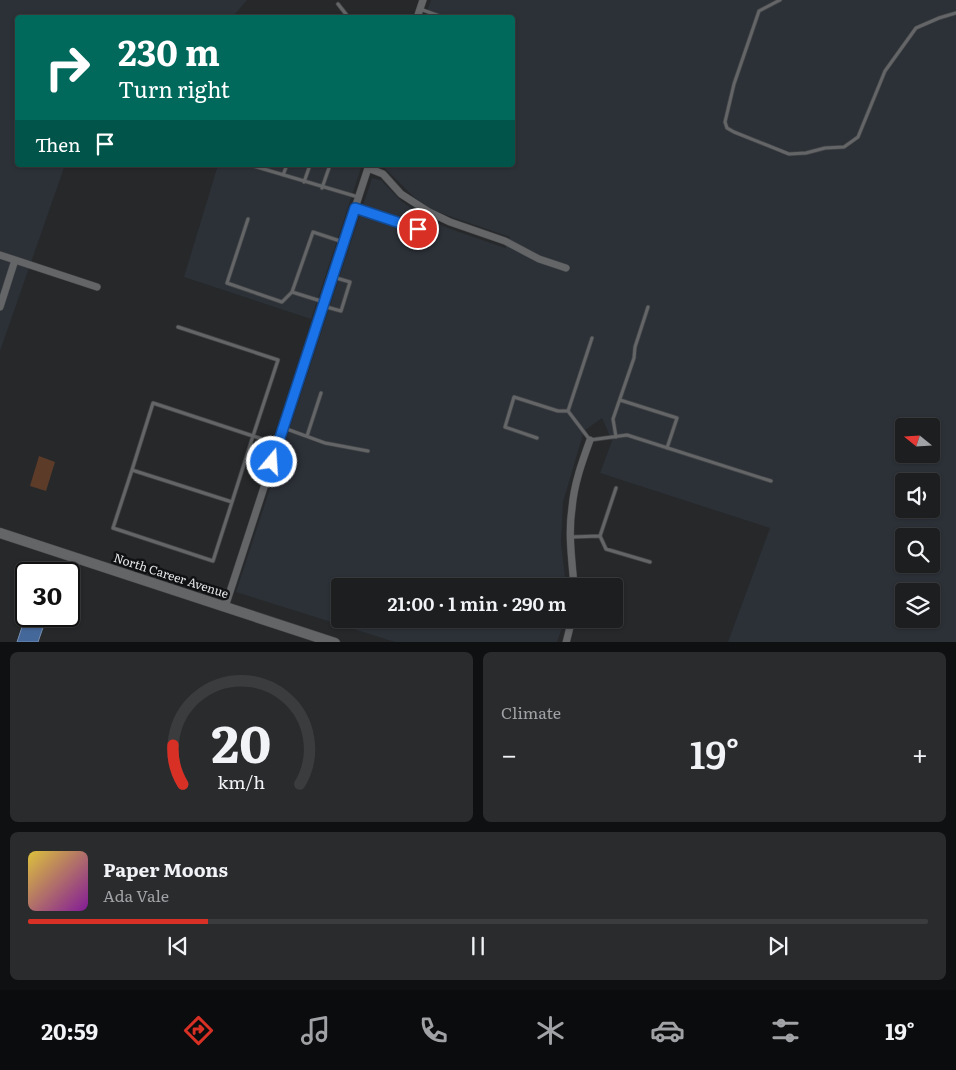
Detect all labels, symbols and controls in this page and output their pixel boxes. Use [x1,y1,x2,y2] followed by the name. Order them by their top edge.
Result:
[118,25,220,77] text: 230 m
[35,35,100,100] icon: right
[118,72,230,105] text: Turn right
[35,130,81,158] text: Then
[91,130,119,158] icon: arrive
[397,208,439,250] pin
[404,215,432,243] icon: arrive
[895,418,940,462] north arrow
[895,418,940,628] map controls
[245,435,297,487] position arrow
[895,473,940,518] button: sound
[895,528,940,573] button: search
[112,548,231,602] street label: North Career Avenue
[15,562,80,627] speed limit sign: 30
[895,583,940,628] button: layers
[387,589,567,617] text: 21:00 · 1 min · 290 m
[501,700,561,724] text: Climate
[212,702,271,779] text: 20
[690,724,739,781] text: 19°
[501,732,517,774] text: −
[912,732,928,774] text: +
[218,768,265,795] text: km/h
[103,855,228,883] text: Paper Moons
[103,883,169,907] text: Ada Vale
[164,932,192,960] icon: previous
[464,932,492,960] icon: pause
[764,932,792,960] icon: next
[181,1013,216,1048] icon: directions
[298,1013,333,1048] icon: music
[416,1013,451,1048] icon: phone
[533,1013,568,1048] icon: climate
[650,1013,685,1048] icon: car
[768,1013,803,1048] icon: filters
[41,1014,98,1047] text: 20:59
[885,1014,915,1047] text: 19°

